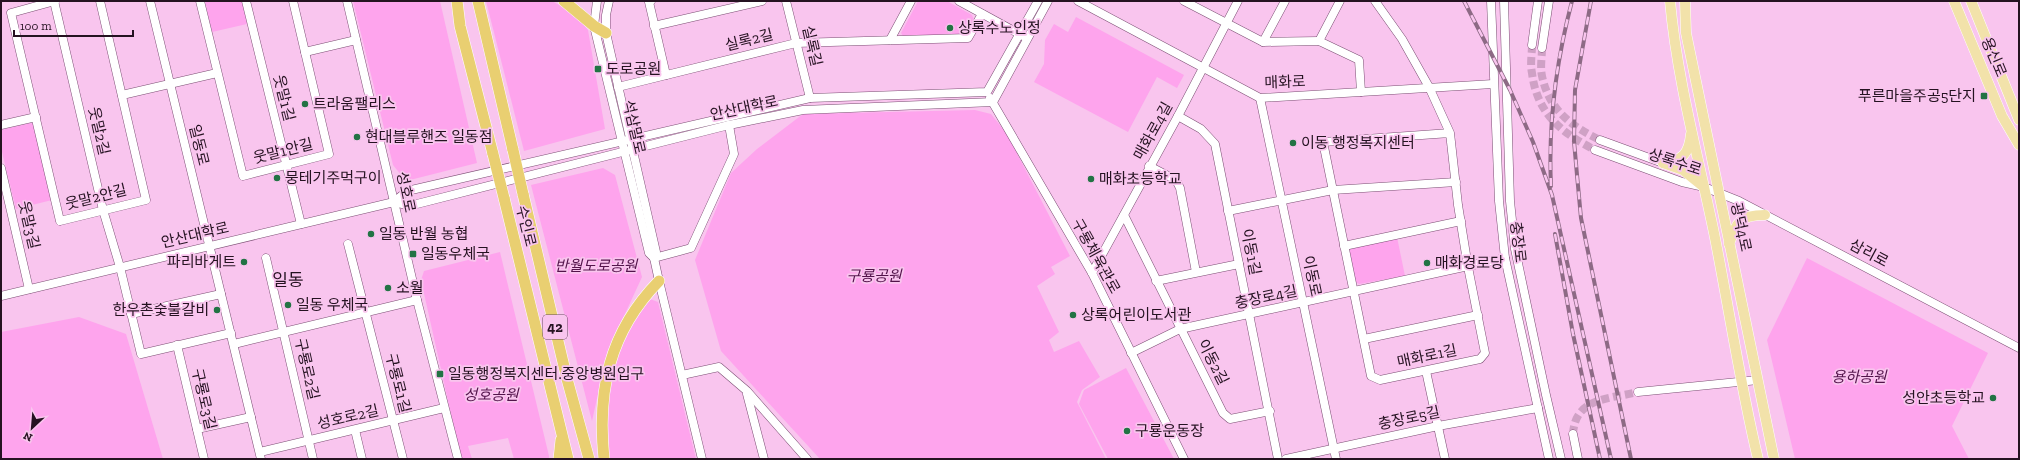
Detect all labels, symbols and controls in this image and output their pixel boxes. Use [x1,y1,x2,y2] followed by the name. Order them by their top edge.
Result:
[14,12,133,38] scale bar
[20,19,52,33] text: 100 m
[958,19,1041,37] place label: 상록수노인정
[945,23,955,33] marker: 상록수노인정
[799,24,825,68] street label: 실록길
[723,25,775,55] street label: 실록2길
[1978,34,2010,80] street label: 용신로
[606,60,661,78] place label: 도로공원
[593,64,603,74] marker: 도로공원
[1264,72,1306,92] street label: 매화로
[270,73,298,123] street label: 웃말1길
[1858,87,1976,105] place label: 푸른마을주공5단지
[1979,91,1989,101] marker: 푸른마을주공5단지
[708,92,780,124] street label: 안산대학로
[313,95,396,113] place label: 트라움팰리스
[619,98,649,156] street label: 석삼말로
[300,99,310,109] marker: 트라움팰리스
[1130,99,1176,163] street label: 매화로4길
[85,105,113,157] street label: 웃말2길
[185,123,213,167] street label: 일동로
[365,128,493,146] place label: 현대블루핸즈 일동점
[352,132,362,142] marker: 현대블루핸즈 일동점
[1301,134,1415,152] place label: 이동 행정복지센터
[251,135,315,167] street label: 웃말1안길
[1288,138,1298,148] marker: 이동 행정복지센터
[1646,145,1704,179] street label: 상록수로
[285,169,382,187] place label: 뭉테기주먹구이
[393,170,419,214] street label: 성호로
[1099,170,1182,188] place label: 매화초등학교
[272,173,282,183] marker: 뭉테기주먹구이
[1086,174,1096,184] marker: 매화초등학교
[63,181,129,213] street label: 웃말2안길
[15,199,43,251] street label: 웃말3길
[1727,201,1755,253] street label: 광덕4로
[512,204,540,248] street label: 수인로
[1068,215,1124,297] street label: 구룡체육관로
[159,218,231,252] street label: 안산대학로
[1507,220,1529,264] street label: 충장로
[379,225,469,243] place label: 일동 반월 농협
[1238,227,1264,277] street label: 이동1길
[366,229,376,239] marker: 일동 반월 농협
[1846,235,1892,271] street label: 삼리로
[421,245,490,263] place label: 일동우체국
[408,249,418,259] marker: 일동우체국
[167,253,236,271] place label: 파리바게트
[1299,254,1325,298] street label: 이동로
[1435,254,1504,272] place label: 매화경로당
[239,257,249,267] marker: 파리바게트
[555,257,639,275] park label: 반월도로공원
[1422,258,1432,268] marker: 매화경로당
[846,267,903,285] park label: 구룡공원
[272,270,304,290] district label: 일동
[396,279,424,297] place label: 소월
[1233,282,1299,312] street label: 충장로4길
[383,283,393,293] marker: 소월
[296,296,368,314] place label: 일동 우체국
[283,300,293,310] marker: 일동 우체국
[112,301,209,319] place label: 한우촌숯불갈비
[212,305,222,315] marker: 한우촌숯불갈비
[1081,306,1192,324] place label: 상록어린이도서관
[1068,310,1078,320] marker: 상록어린이도서관
[543,315,567,339] road number: 42
[291,336,323,402] street label: 구룡로2길
[1194,336,1232,388] street label: 이동2길
[1395,341,1459,371] street label: 매화로1길
[382,351,414,415] street label: 구룡로1길
[448,365,644,383] place label: 일동행정복지센터.중앙병원입구
[188,367,220,431] street label: 구룡로3길
[1831,368,1888,386] park label: 용하공원
[435,369,445,379] marker: 일동행정복지센터.중앙병원입구
[463,386,520,404] park label: 성호공원
[1902,389,1985,407] place label: 성안초등학교
[1988,393,1998,403] marker: 성안초등학교
[315,401,381,433] street label: 성호로2길
[1376,403,1442,433] street label: 충장로5길
[12,408,52,448] north arrow
[1135,422,1204,440] place label: 구룡운동장
[1122,426,1132,436] marker: 구룡운동장
[21,429,34,444] text: N

